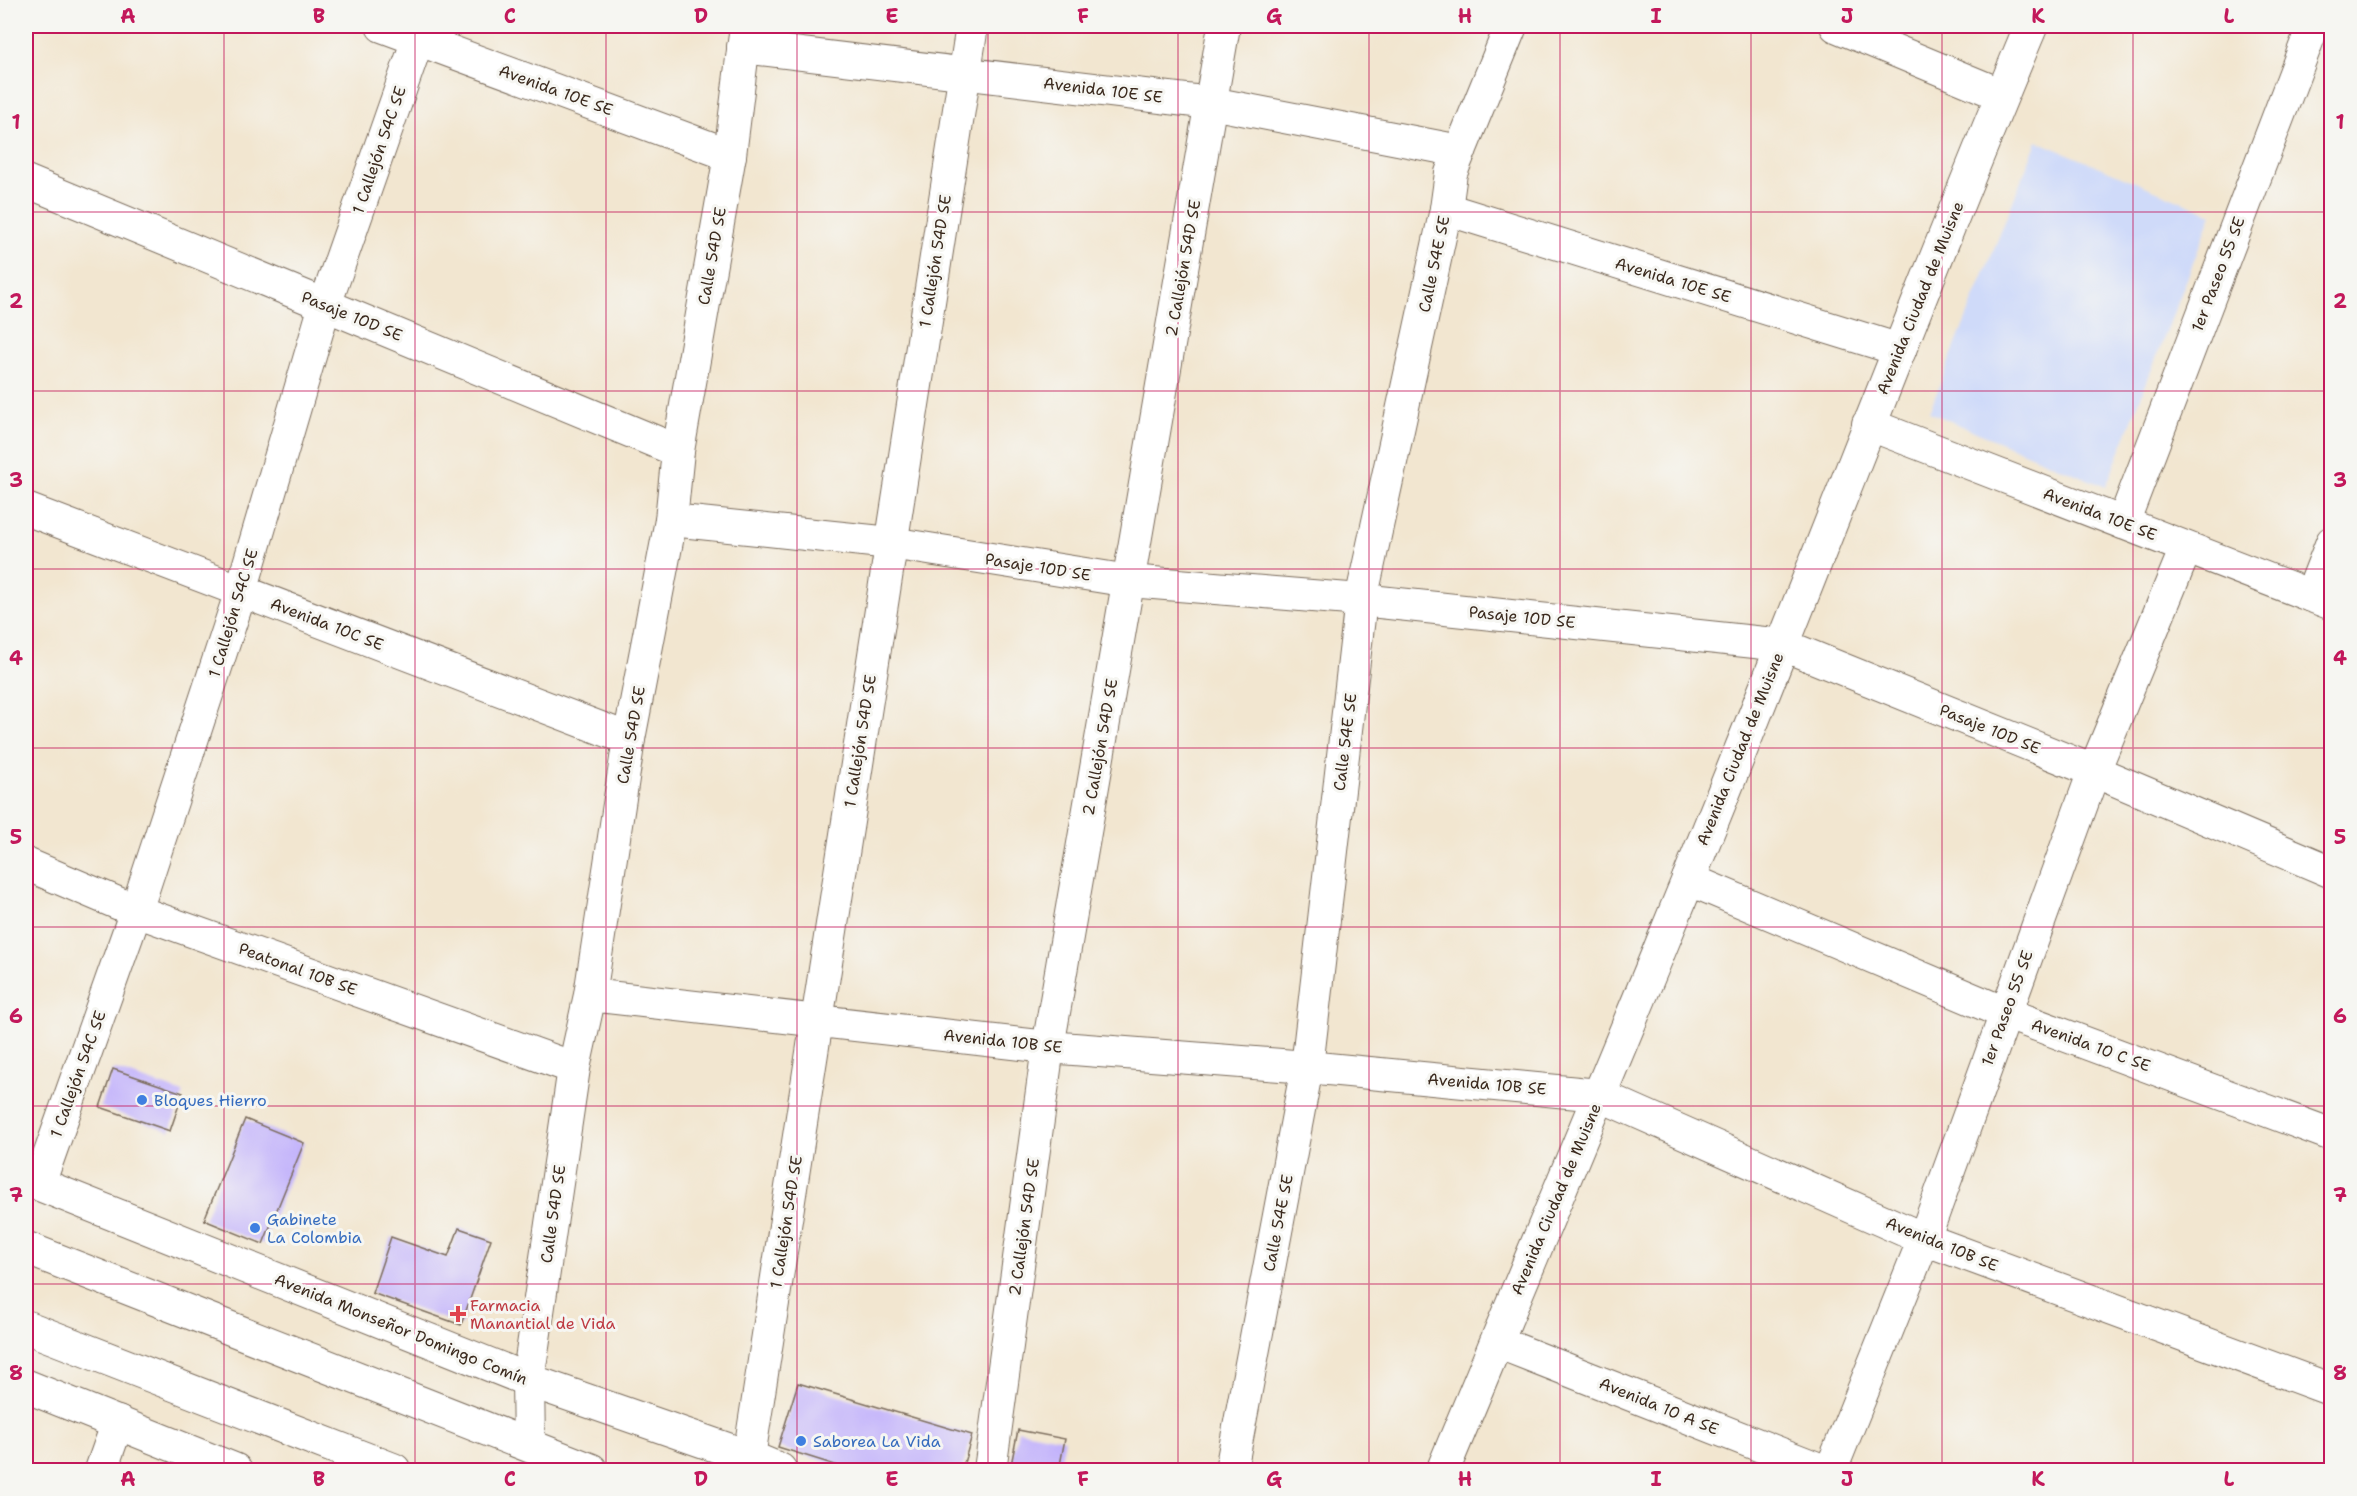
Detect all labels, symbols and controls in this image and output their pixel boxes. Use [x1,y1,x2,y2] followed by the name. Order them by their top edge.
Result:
[120,3,136,29] text: A
[313,3,325,29] text: B
[504,3,516,29] text: C
[694,3,708,29] text: D
[885,3,899,29] text: E
[1077,3,1089,29] text: F
[1266,3,1282,29] text: G
[1458,3,1472,29] text: H
[1650,3,1662,29] text: I
[1841,3,1854,29] text: J
[2031,3,2045,29] text: K
[2224,3,2235,29] text: L
[496,60,616,120] street label: Avenida 10E SE
[1042,72,1164,108] street label: Avenida 10E SE
[347,83,411,217] street label: 1 Callejón 54C SE
[11,109,21,135] text: 1
[2335,109,2345,135] text: 1
[914,193,956,329] street label: 1 Callejón 54D SE
[1161,198,1205,338] street label: 2 Callejón 54D SE
[1872,198,1968,398] street label: Avenida Ciudad de Muisne
[693,205,731,307] street label: Calle 54D SE
[1413,214,1455,314] street label: Calle 54E SE
[2186,214,2250,334] street label: 1er Paseo 55 SE
[1613,252,1733,308] street label: Avenida 10E SE
[298,286,406,346] street label: Pasaje 10D SE
[9,288,23,314] text: 2
[2333,288,2347,314] text: 2
[9,467,23,493] text: 3
[2333,467,2347,493] text: 3
[2040,483,2160,545] street label: Avenida 10E SE
[203,546,263,680] street label: 1 Callejón 54C SE
[984,548,1092,586] street label: Pasaje 10D SE
[267,593,387,655] street label: Avenida 10C SE
[1468,601,1576,633] street label: Pasaje 10D SE
[9,645,23,671] text: 4
[2333,645,2347,671] text: 4
[1692,649,1788,849] street label: Avenida Ciudad de Muisne
[839,673,881,809] street label: 1 Callejón 54D SE
[1078,677,1122,817] street label: 2 Callejón 54D SE
[612,684,650,786] street label: Calle 54D SE
[1329,692,1361,792] street label: Calle 54E SE
[1936,699,2044,759] street label: Pasaje 10D SE
[10,824,22,850] text: 5
[2334,824,2346,850] text: 5
[236,938,360,1000] street label: Peatonal 10B SE
[1976,947,2038,1069] street label: 1er Paseo 55 SE
[9,1003,23,1029] text: 6
[2333,1003,2347,1029] text: 6
[45,1008,111,1140] street label: 1 Callejón 54C SE
[2029,1014,2153,1076] street label: Avenida 10 C SE
[943,1024,1063,1058] street label: Avenida 10B SE
[1427,1068,1547,1100] street label: Avenida 10B SE
[154,1090,267,1111] place label: Bloques Hierro
[135,1093,149,1107] marker: Bloques Hierro
[1506,1100,1606,1298] street label: Avenida Ciudad de Muisne
[765,1154,807,1290] street label: 1 Callejón 54D SE
[1004,1157,1044,1297] street label: 2 Callejón 54D SE
[536,1164,570,1264] street label: Calle 54D SE
[1258,1173,1298,1273] street label: Calle 54E SE
[9,1182,23,1208] text: 7
[2333,1182,2347,1208] text: 7
[267,1209,362,1248] place label: Gabinete La Colombia
[1883,1212,2001,1276] street label: Avenida 10B SE
[248,1221,262,1235] marker: Gabinete La Colombia
[271,1269,531,1390] street label: Avenida Monseñor Domingo Comín
[470,1295,616,1334] place label: Farmacia Manantial de Vida
[451,1307,465,1321] marker: Farmacia Manantial de Vida
[9,1360,23,1386] text: 8
[2333,1360,2347,1386] text: 8
[1596,1372,1722,1440] street label: Avenida 10 A SE
[813,1431,941,1452] place label: Saborea La Vida
[794,1434,808,1448] marker: Saborea La Vida
[120,1466,136,1492] text: A
[313,1466,325,1492] text: B
[504,1466,516,1492] text: C
[694,1466,708,1492] text: D
[885,1466,899,1492] text: E
[1077,1466,1089,1492] text: F
[1266,1466,1282,1492] text: G
[1458,1466,1472,1492] text: H
[1650,1466,1662,1492] text: I
[1841,1466,1854,1492] text: J
[2031,1466,2045,1492] text: K
[2224,1466,2235,1492] text: L

